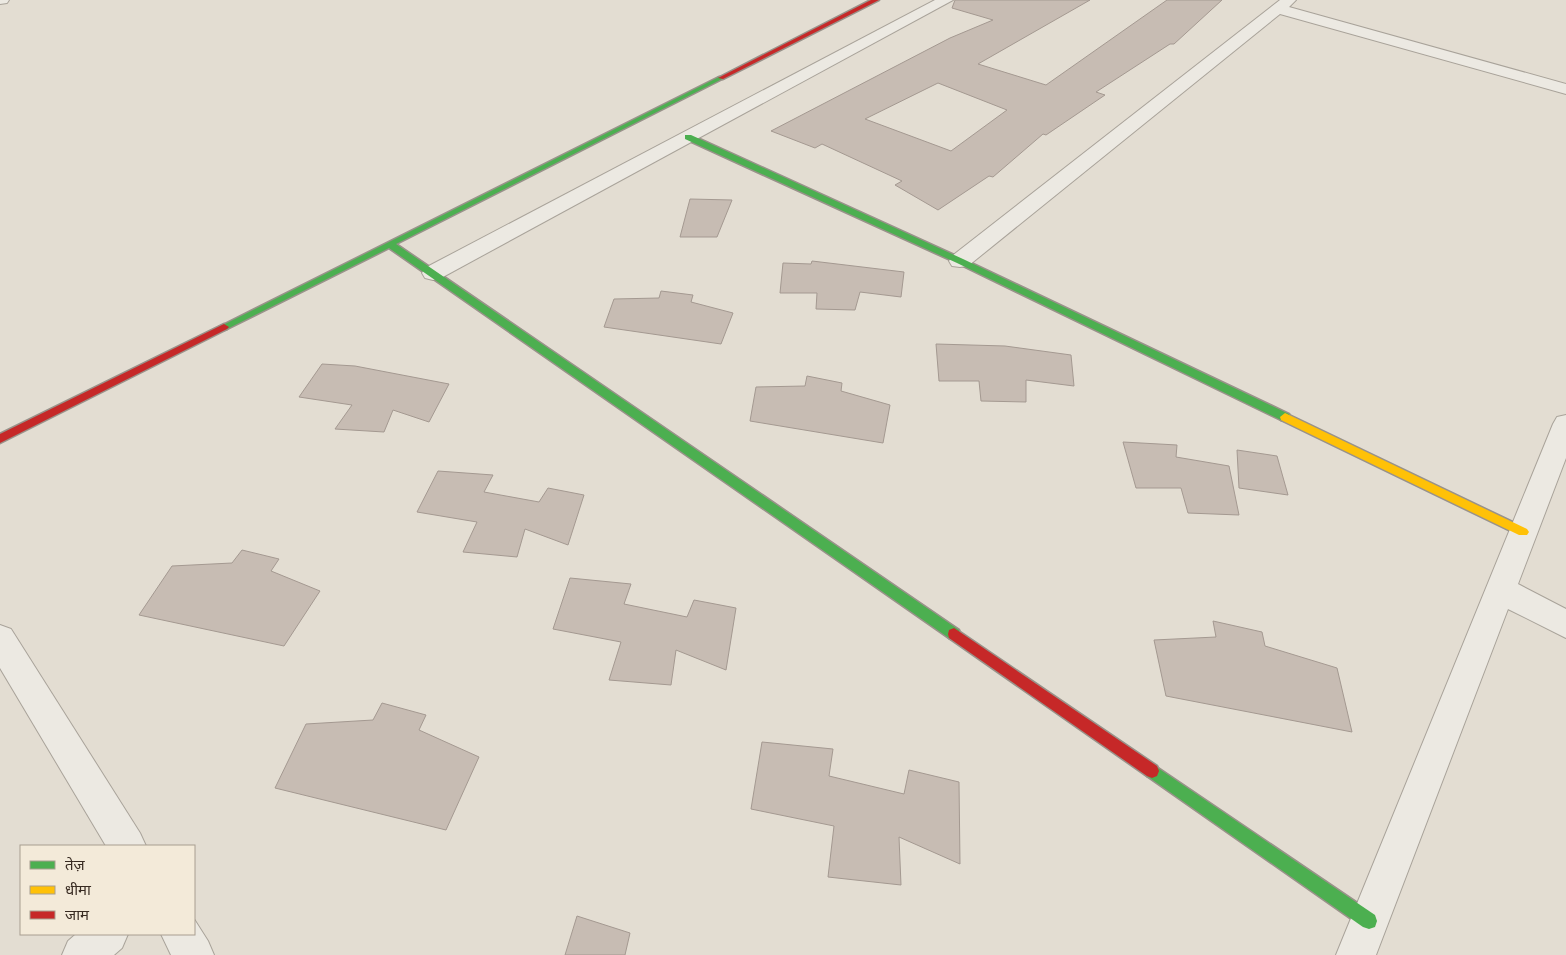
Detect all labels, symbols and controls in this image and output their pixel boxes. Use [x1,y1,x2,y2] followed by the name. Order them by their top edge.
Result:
[20,845,195,935] legend
[65,855,86,874] text: तेज़
[65,880,92,899] text: धीमा
[65,905,90,924] text: जाम

